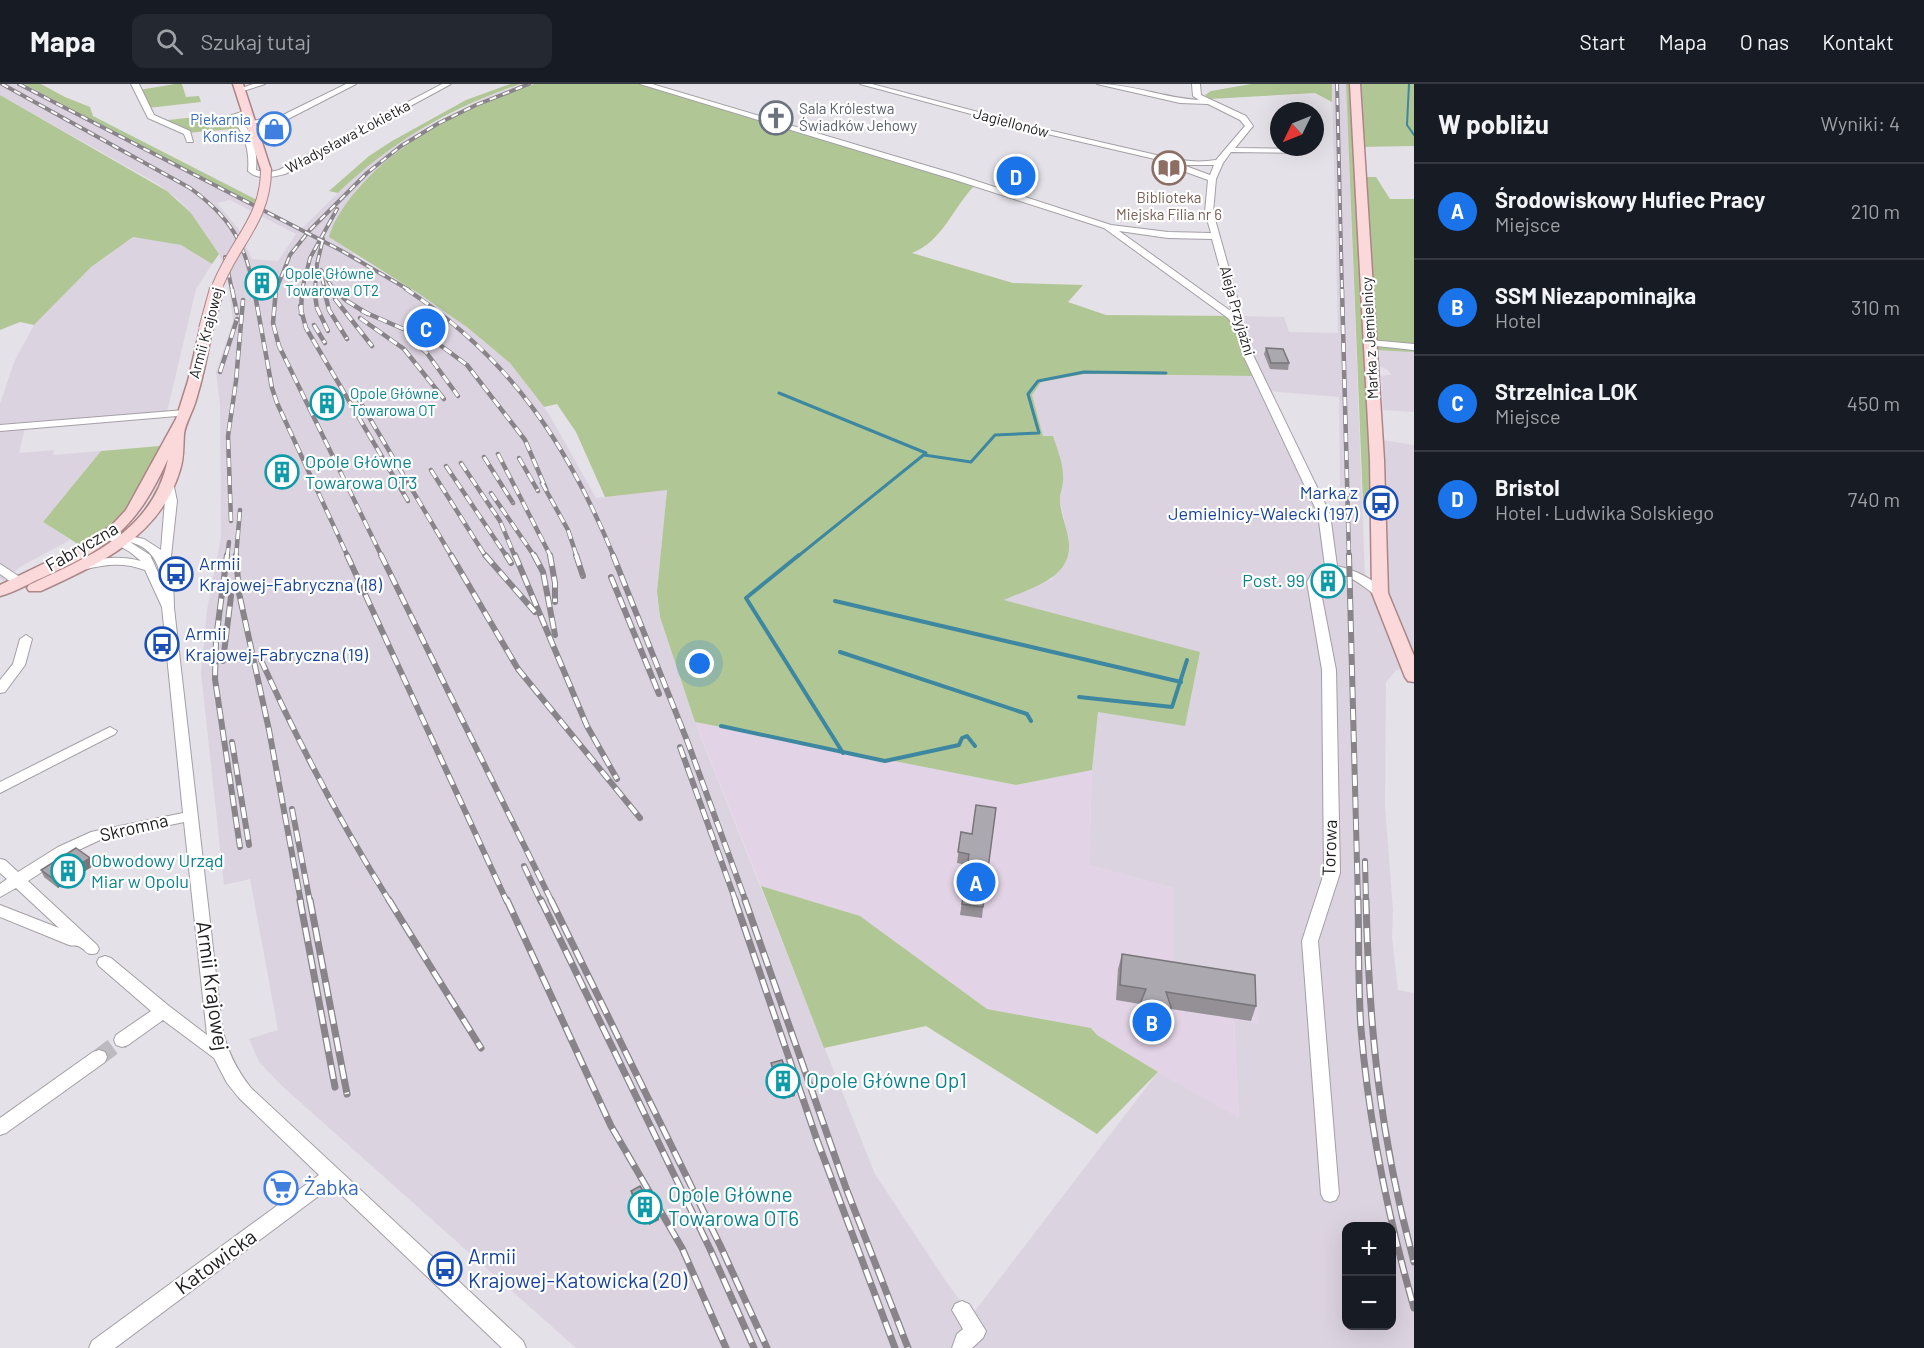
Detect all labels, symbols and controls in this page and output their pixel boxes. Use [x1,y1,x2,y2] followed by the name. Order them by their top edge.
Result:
[132,14,552,68] search box
[30,24,96,58] text: Mapa
[153,25,186,58] icon: search
[201,28,311,54] text: Szukaj tutaj
[1579,29,1626,54] text: Start
[1659,29,1707,54] text: Mapa
[1740,29,1789,54] text: O nas
[1822,29,1894,54] text: Kontakt
[282,96,413,177] street label: Władysława Łokietka
[799,99,917,134] place label: Sala Królestwa Świadków Jehowy
[758,100,794,136] church icon: Sala Królestwa Świadków Jehowy
[1270,102,1324,156] north arrow
[971,103,1051,141] street label: Jagiellonów
[1438,108,1549,139] text: W pobliżu
[190,110,251,145] place label: Piekarnia Konfisz
[256,111,292,147] shop icon: Piekarnia Konfisz
[1821,111,1900,135] text: Wyniki: 4
[1151,150,1187,186] library icon: Biblioteka Miejska Filia nr 6
[996,154,1036,199] pin: D
[1495,186,1765,212] text: Środowiskowy Hufiec Pracy
[1116,188,1222,223] place label: Biblioteka Miejska Filia nr 6
[1451,199,1464,223] text: A
[1851,199,1900,223] text: 210 m
[1495,212,1561,236] text: Miejsce
[285,264,379,299] place label: Opole Główne Towarowa OT2
[1217,264,1259,358] street label: Aleja Przyjaźni
[244,265,280,301] building icon: Opole Główne Towarowa OT2
[1357,276,1381,400] street label: Marka z Jemielnicy
[1495,282,1696,308] text: SSM Niezapominajka
[184,285,226,380] street label: Armii Krajowej
[1451,295,1464,319] text: B
[1851,295,1900,319] text: 310 m
[406,306,446,350] pin: C
[1495,308,1541,332] text: Hotel
[1495,378,1638,404] text: Strzelnica LOK
[350,384,439,419] place label: Opole Główne Towarowa OT
[309,385,345,421] building icon: Opole Główne Towarowa OT
[1451,391,1464,415] text: C
[1847,391,1900,415] text: 450 m
[1495,404,1561,428] text: Miejsce
[305,450,417,493] place label: Opole Główne Towarowa OT3
[264,454,300,490] building icon: Opole Główne Towarowa OT3
[1495,474,1560,500] text: Bristol
[1168,481,1358,524] place label: Marka z Jemielnicy-Walecki (197)
[1363,485,1399,521] bus stop icon: Marka z Jemielnicy-Walecki (197)
[1451,487,1464,511] text: D
[1848,487,1900,511] text: 740 m
[1495,500,1714,524] text: Hotel · Ludwika Solskiego
[41,517,122,576] street label: Fabryczna
[199,552,382,595] place label: Armii Krajowej-Fabryczna (18)
[158,556,194,592] bus stop icon: Armii Krajowej-Fabryczna (18)
[1310,563,1346,599] building icon: Post. 99
[1242,569,1305,591] place label: Post. 99
[185,622,368,665] place label: Armii Krajowej-Fabryczna (19)
[144,626,180,662] bus stop icon: Armii Krajowej-Fabryczna (19)
[685,649,714,678] your location
[97,808,170,846] street label: Skromna
[1317,819,1341,877] street label: Torowa
[91,849,224,892] place label: Obwodowy Urząd Miar w Opolu
[50,853,86,889] building icon: Obwodowy Urząd Miar w Opolu
[956,860,996,904] pin: A
[192,919,235,1052] street label: Armii Krajowej
[1132,1000,1172,1044] pin: B
[765,1063,801,1099] building icon: Opole Główne Op1
[806,1067,967,1092] place label: Opole Główne Op1
[263,1170,299,1206] supermarket icon: Żabka
[304,1174,359,1199] place label: Żabka
[668,1181,799,1230] place label: Opole Główne Towarowa OT6
[627,1189,663,1225] building icon: Opole Główne Towarowa OT6
[1342,1222,1396,1330] map controls
[1342,1222,1396,1276] button: +
[170,1223,261,1299] street label: Katowicka
[468,1243,688,1292] place label: Armii Krajowej-Katowicka (20)
[427,1251,463,1287] bus stop icon: Armii Krajowej-Katowicka (20)
[1342,1276,1396,1330] button: −

